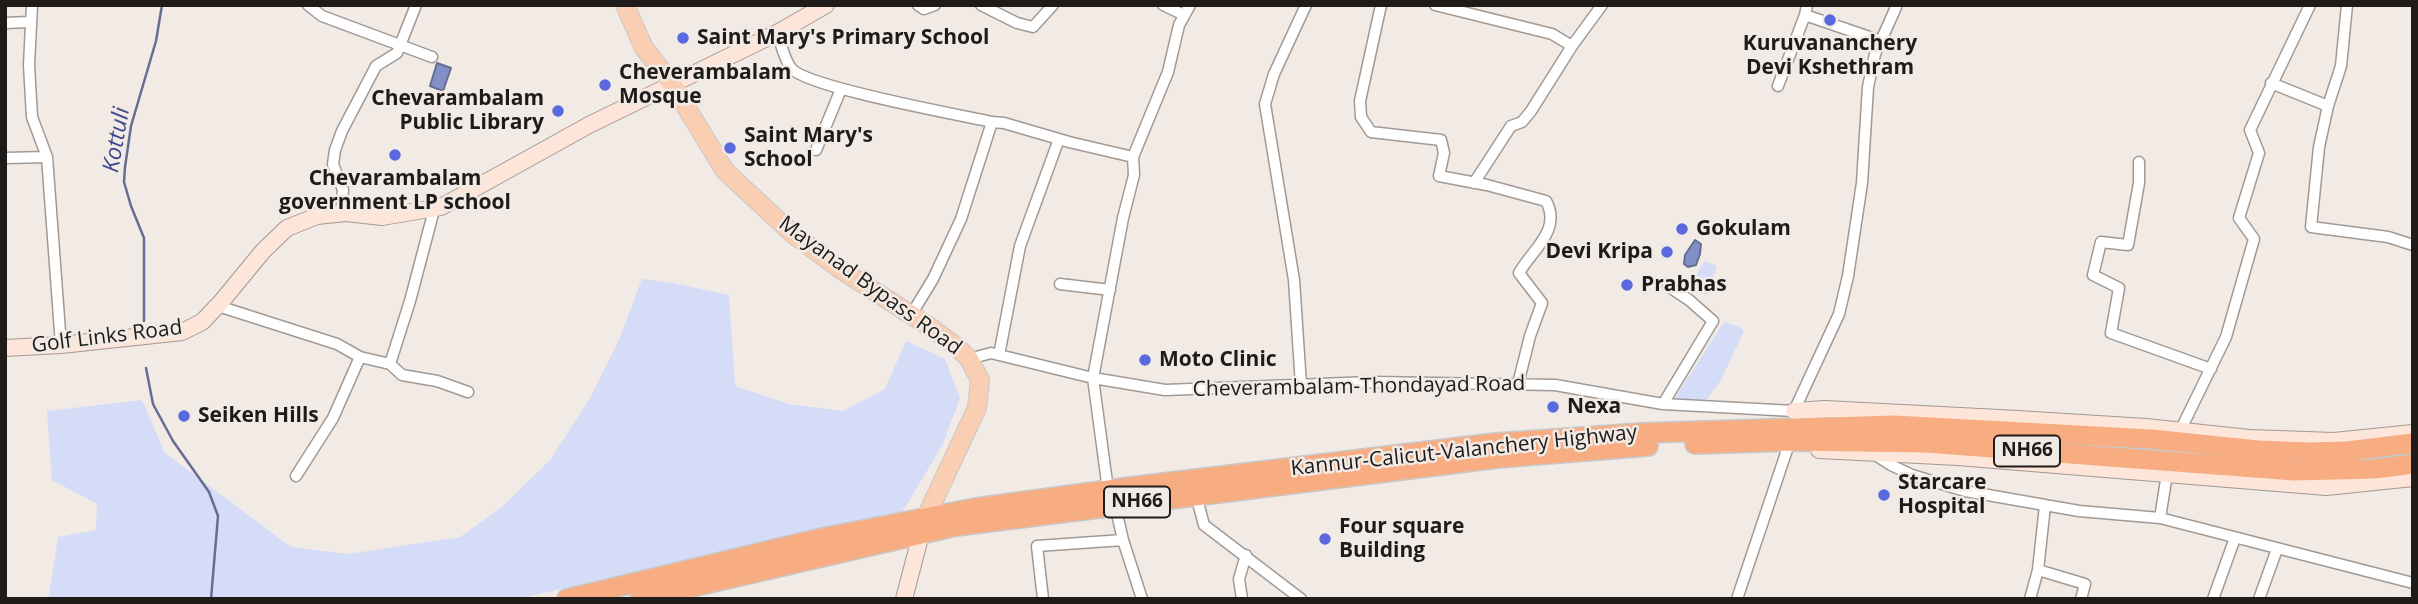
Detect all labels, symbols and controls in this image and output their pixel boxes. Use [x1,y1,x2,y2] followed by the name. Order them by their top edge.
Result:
[1822,12,1838,28] marker: Kuruvananchery Devi Kshethram
[697,25,989,51] place label: Saint Mary's Primary School
[675,30,691,46] marker: Saint Mary's Primary School
[1743,31,1917,81] place label: Kuruvananchery Devi Kshethram
[619,60,791,110] place label: Cheverambalam Mosque
[597,77,613,93] marker: Cheverambalam Mosque
[371,86,544,136] place label: Chevarambalam Public Library
[550,103,566,119] marker: Chevarambalam Public Library
[98,105,136,175] water label: Kottuli
[744,123,873,173] place label: Saint Mary's School
[722,140,738,156] marker: Saint Mary's School
[387,147,403,163] marker: Chevarambalam government LP school
[279,166,511,216] place label: Chevarambalam government LP school
[774,211,966,361] street label: Mayanad Bypass Road
[1696,216,1791,242] place label: Gokulam
[1674,221,1690,237] marker: Gokulam
[1545,239,1653,265] place label: Devi Kripa
[1659,244,1675,260] marker: Devi Kripa
[1641,272,1727,298] place label: Prabhas
[1619,277,1635,293] marker: Prabhas
[30,315,184,359] street label: Golf Links Road
[1159,347,1277,373] place label: Moto Clinic
[1137,352,1153,368] marker: Moto Clinic
[1192,371,1526,403] street label: Cheverambalam-Thondayad Road
[1567,394,1621,420] place label: Nexa
[1545,399,1561,415] marker: Nexa
[198,403,319,429] place label: Seiken Hills
[176,408,192,424] marker: Seiken Hills
[1290,420,1638,482] street label: Kannur-Calicut-Valanchery Highway
[1994,436,2060,466] road number: NH66
[1898,470,1986,520] place label: Starcare Hospital
[1104,486,1170,517] road number: NH66
[1876,487,1892,503] marker: Starcare Hospital
[1339,514,1464,564] place label: Four square Building
[1317,531,1333,547] marker: Four square Building

